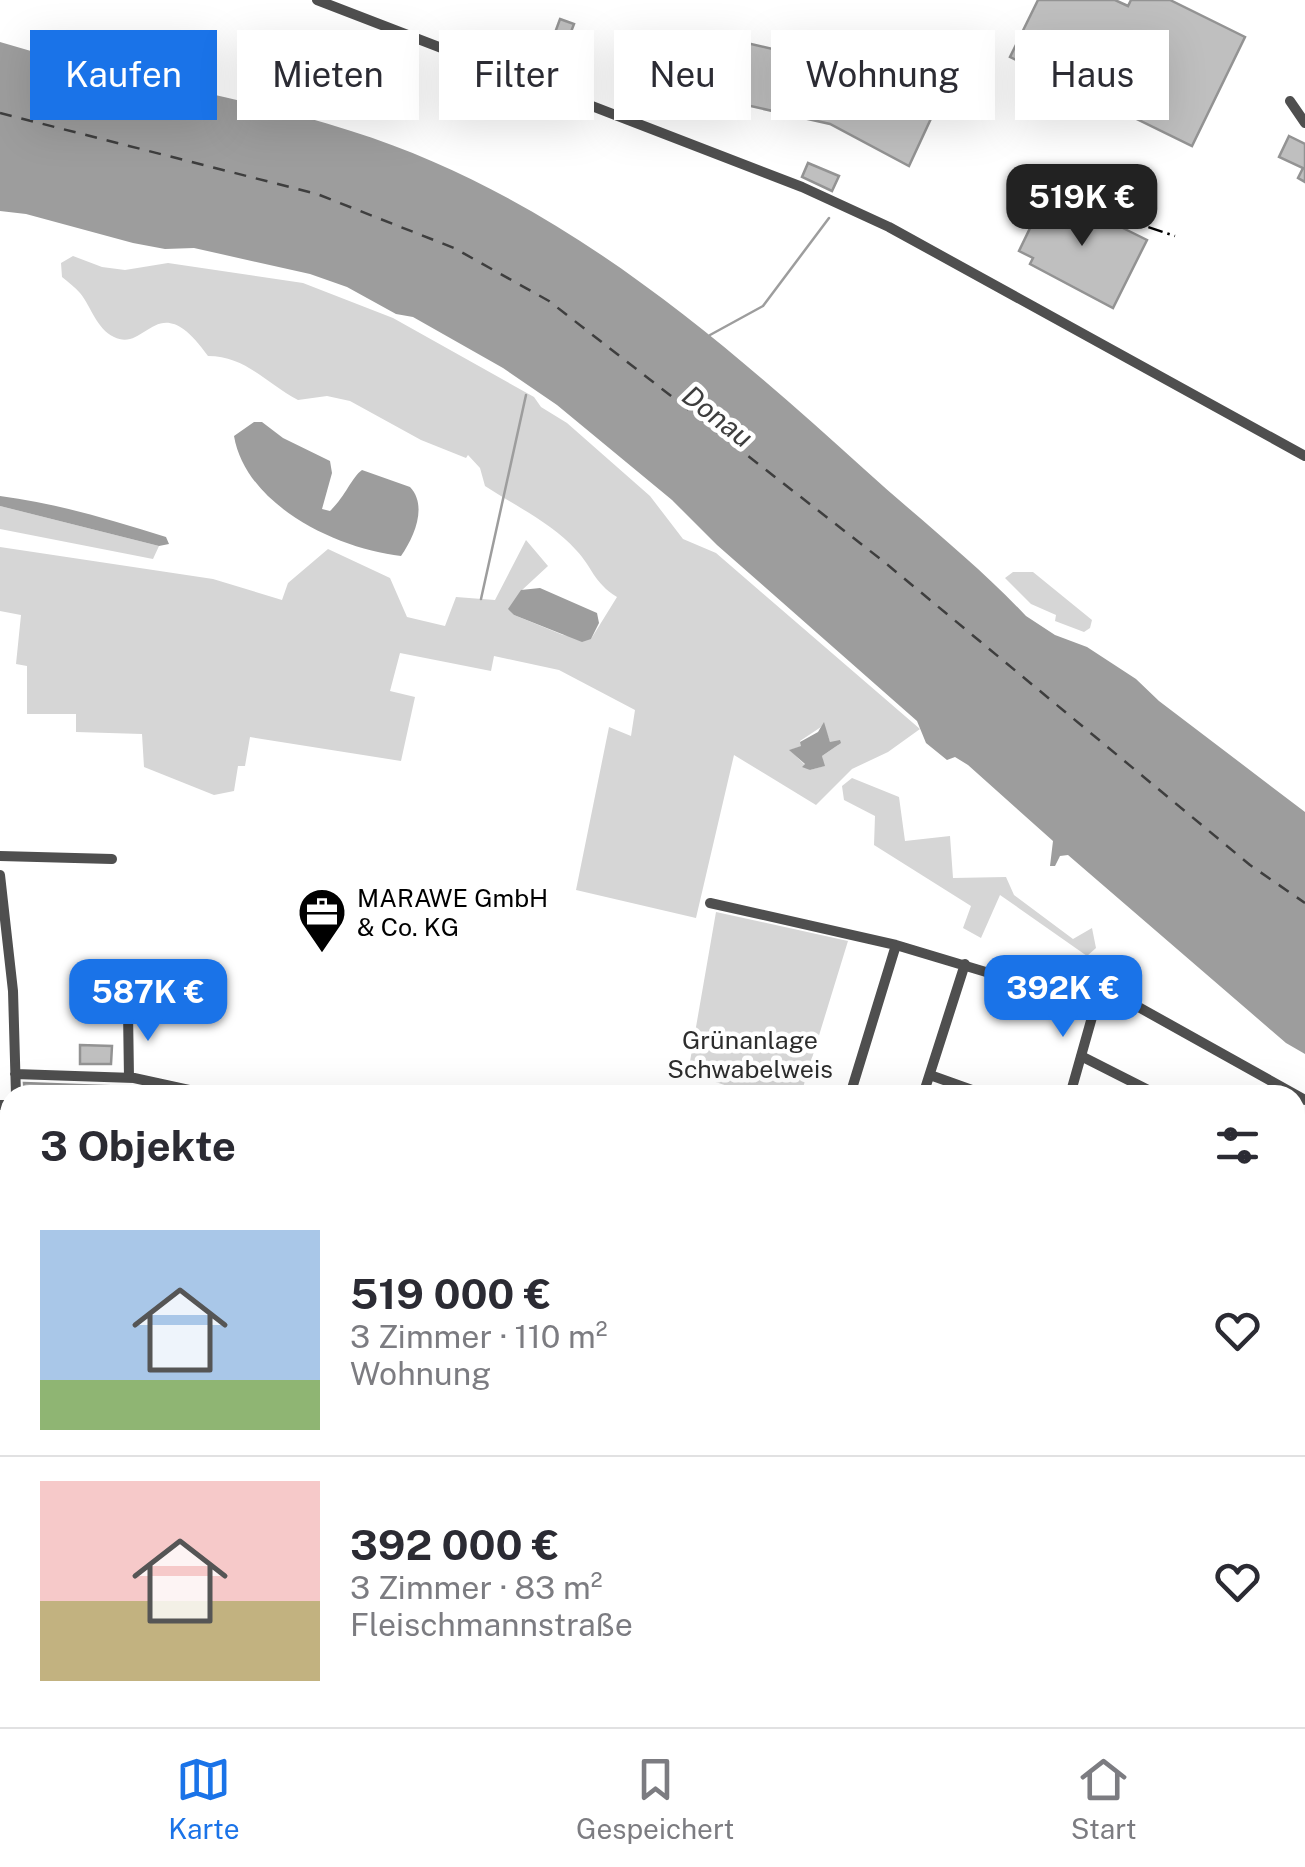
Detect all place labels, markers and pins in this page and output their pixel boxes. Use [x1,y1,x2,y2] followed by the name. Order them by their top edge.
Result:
[1001,164,1163,249] pin: 519K €
[357,883,548,942] place label: MARAWE GmbH & Co. KG
[296,886,348,954] office icon: MARAWE GmbH & Co. KG
[982,955,1144,1040] pin: 392K €
[67,959,229,1044] pin: 587K €

